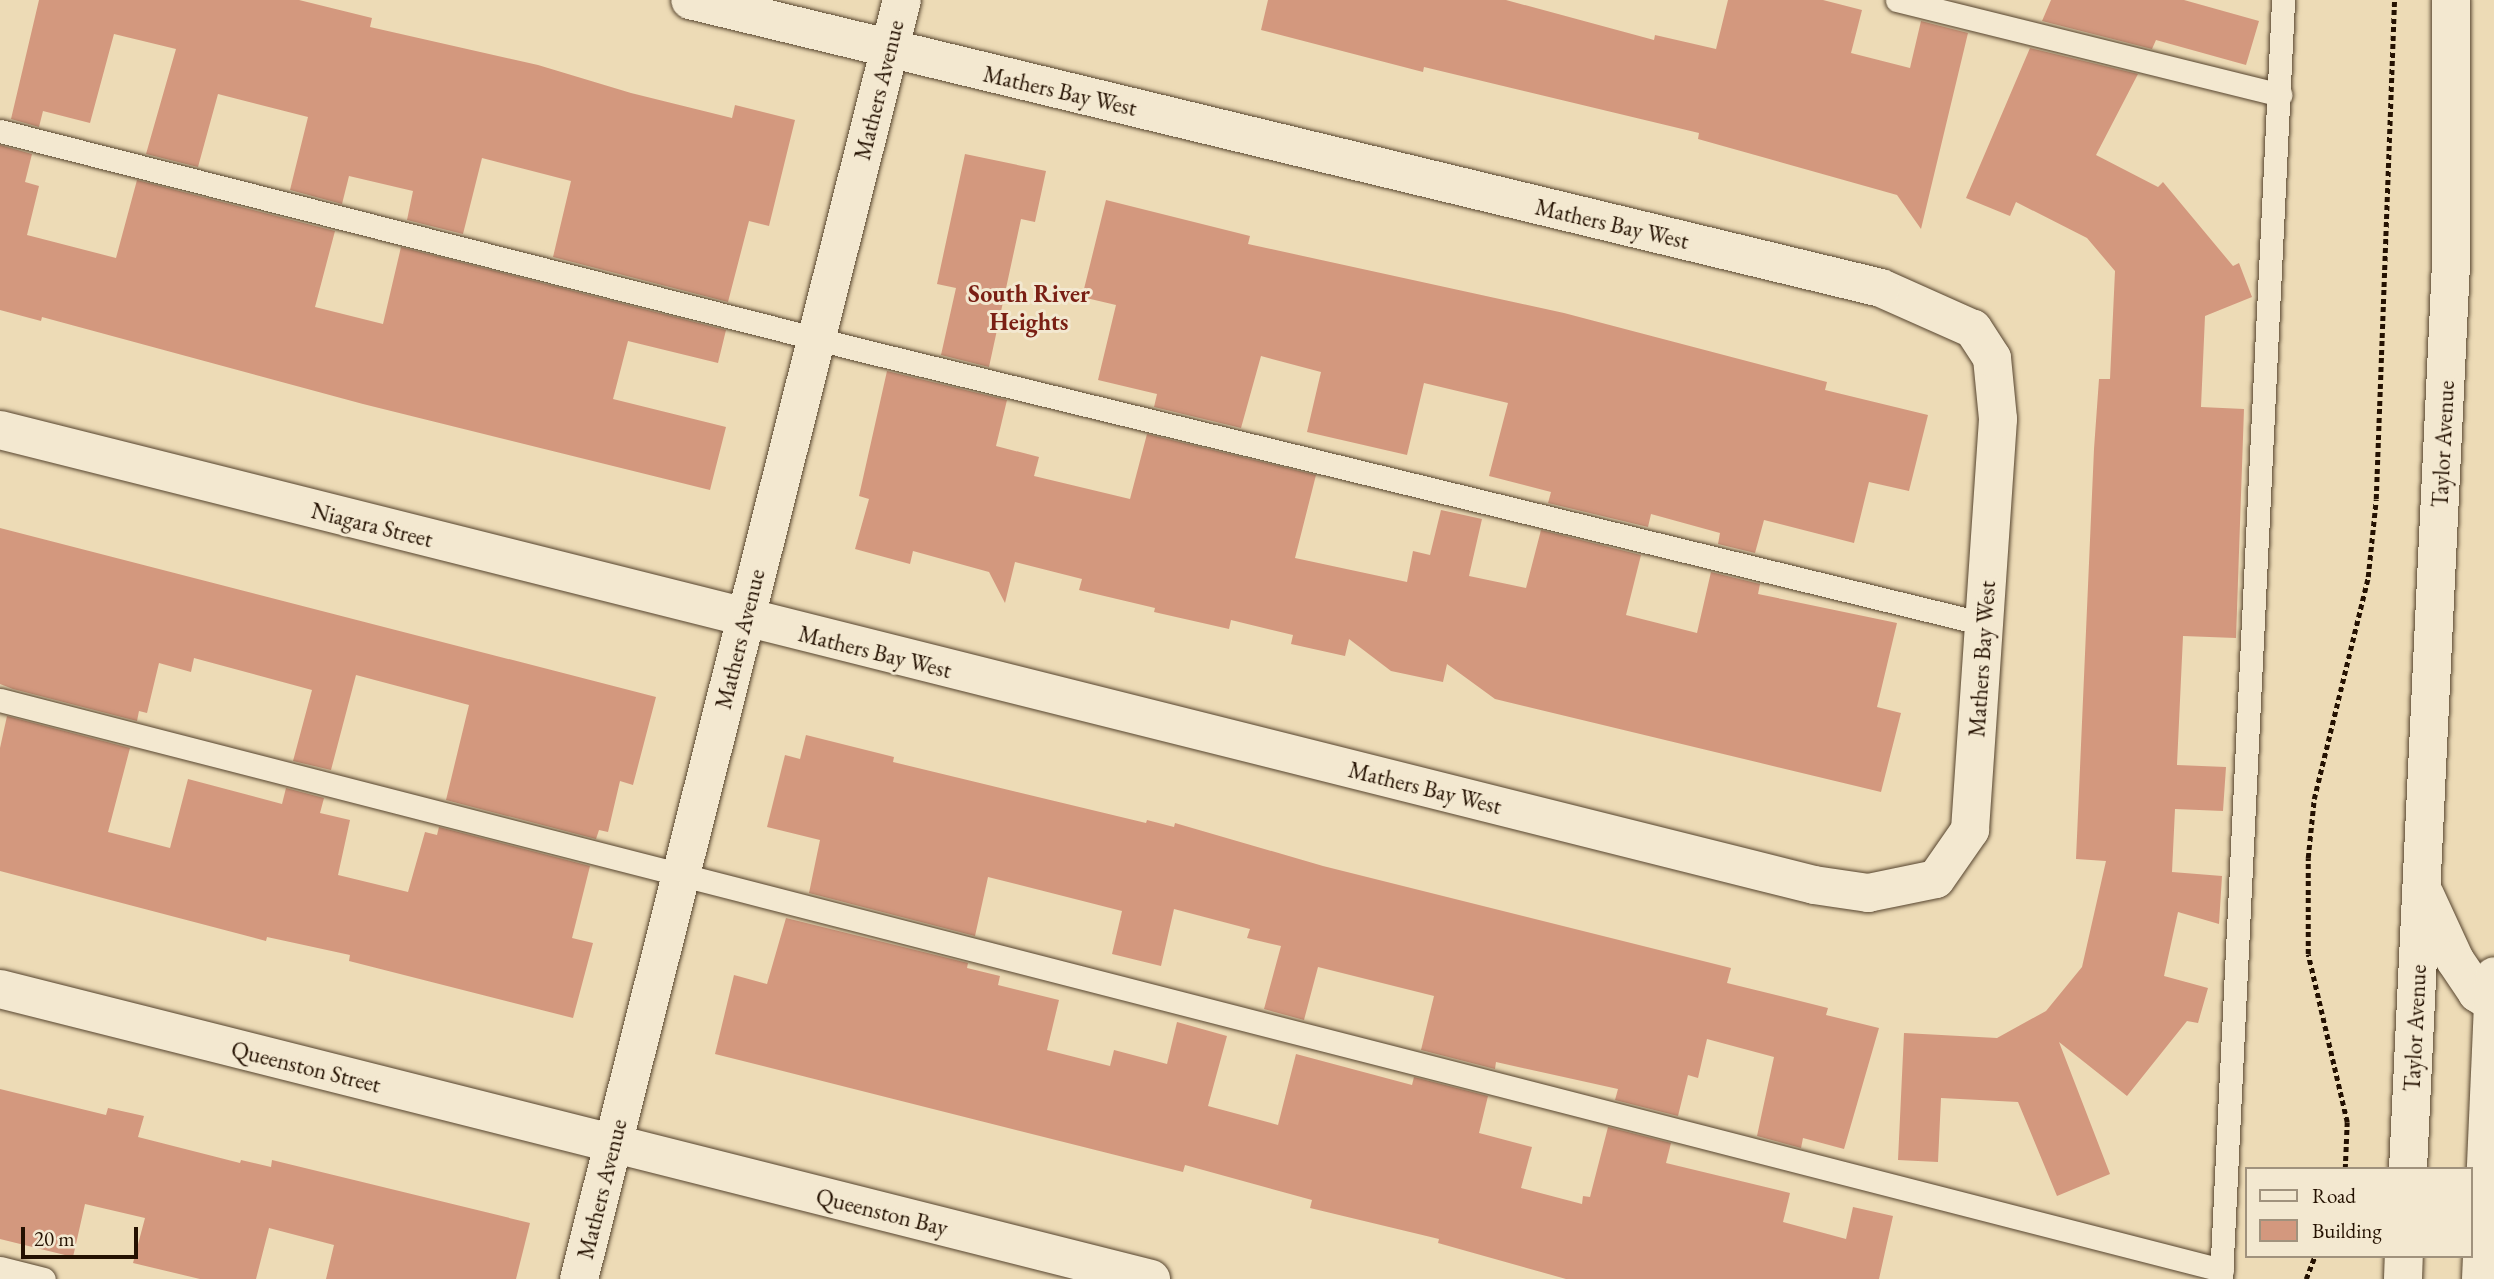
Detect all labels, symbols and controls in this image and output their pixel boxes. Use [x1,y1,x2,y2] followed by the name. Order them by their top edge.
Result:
[848,17,910,163] street label: Mathers Avenue
[981,60,1139,122] street label: Mathers Bay West
[1533,193,1691,255] street label: Mathers Bay West
[968,280,1090,336] district label: South River Heights
[2426,380,2460,508] street label: Taylor Avenue
[308,497,436,553] street label: Niagara Street
[709,566,771,712] street label: Mathers Avenue
[1963,580,2001,738] street label: Mathers Bay West
[796,620,954,684] street label: Mathers Bay West
[1346,756,1504,820] street label: Mathers Bay West
[2398,964,2432,1092] street label: Taylor Avenue
[229,1035,383,1099] street label: Queenston Street
[571,1116,633,1262] street label: Mathers Avenue
[2246,1167,2473,1258] legend
[813,1182,951,1242] street label: Queenston Bay
[2312,1182,2356,1209] text: Road
[24,1212,142,1256] scale bar
[2312,1217,2382,1244] text: Building
[34,1225,75,1252] text: 20 m

